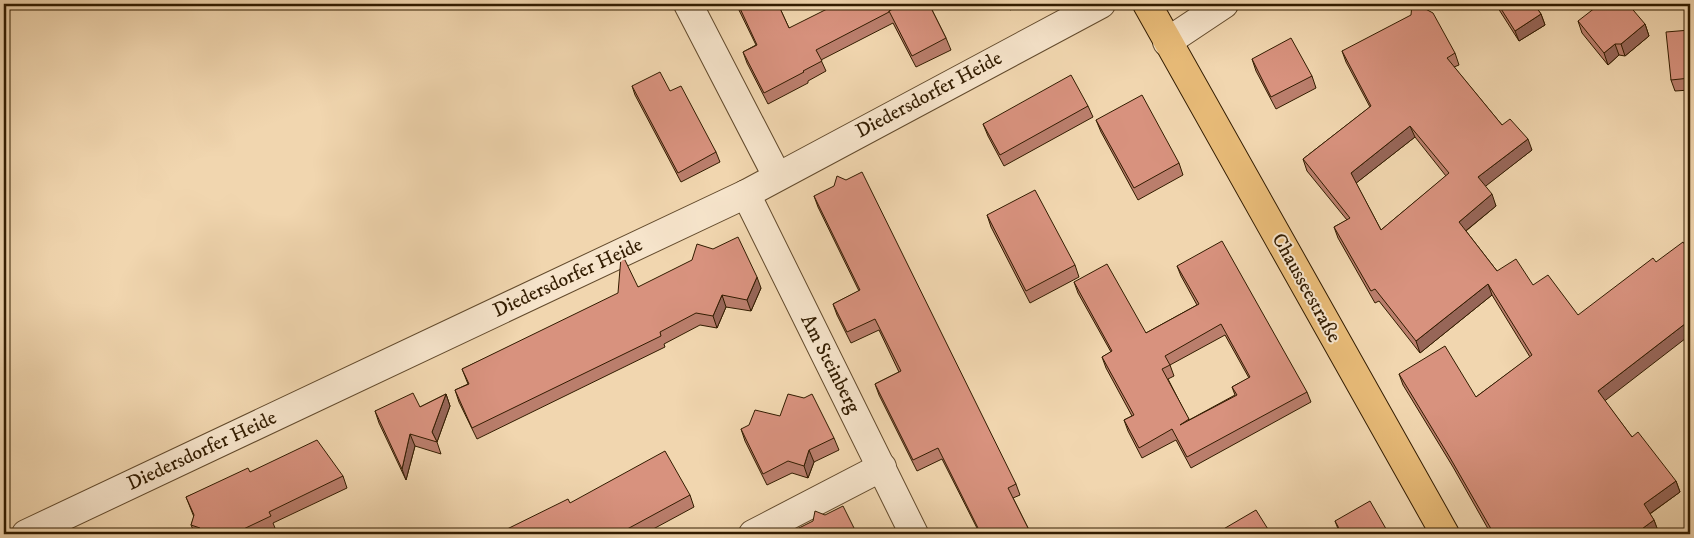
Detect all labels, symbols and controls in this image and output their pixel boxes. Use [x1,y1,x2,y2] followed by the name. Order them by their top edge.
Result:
[851,46,1007,144] street label: Diedersdorfer Heide
[1266,229,1346,347] street label: Chausseestraße
[489,232,647,324] street label: Diedersdorfer Heide
[794,310,866,418] street label: Am Steinberg
[123,405,281,497] street label: Diedersdorfer Heide

